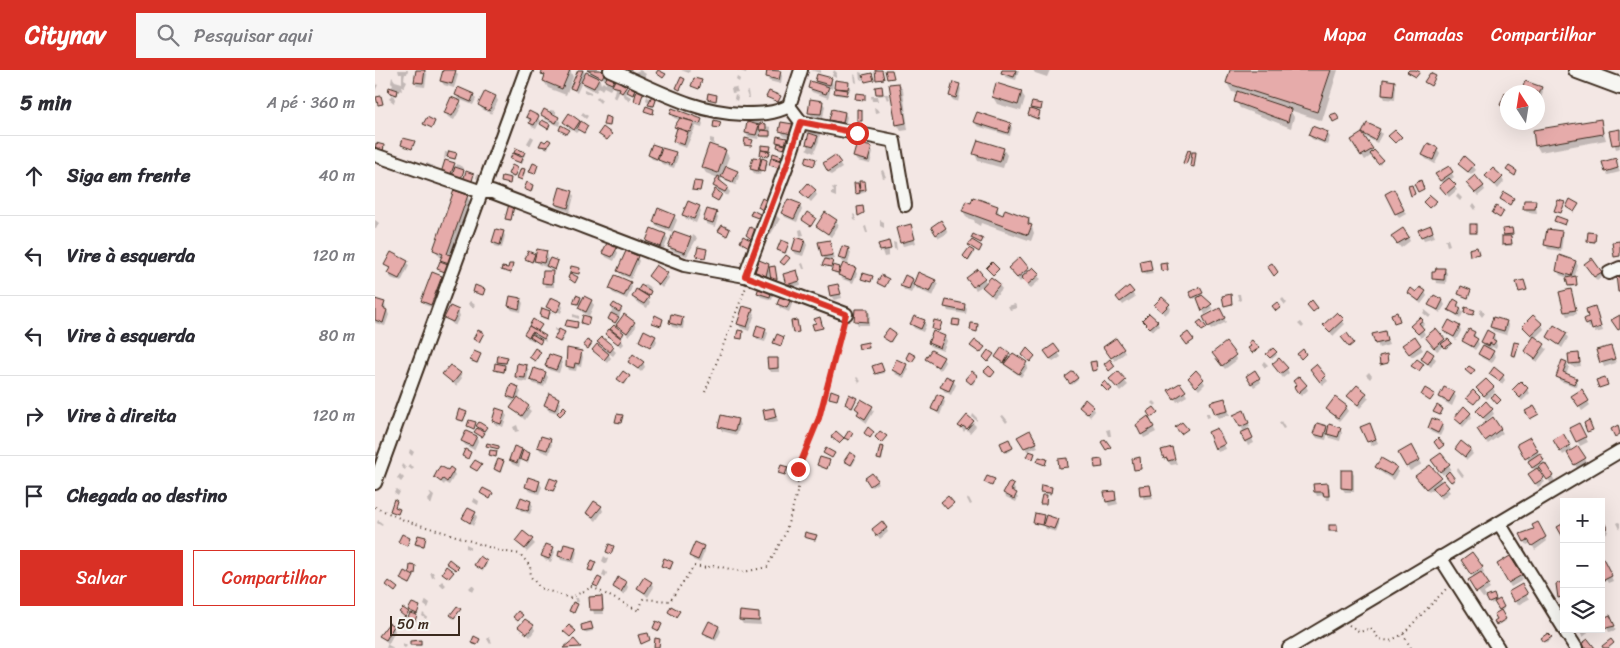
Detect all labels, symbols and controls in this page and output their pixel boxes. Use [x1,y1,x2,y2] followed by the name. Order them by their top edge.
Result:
[136,13,486,58] search box
[25,14,106,56] text: Citynav
[194,19,313,52] text: Pesquisar aqui
[1324,19,1366,51] text: Mapa
[1394,19,1463,51] text: Camadas
[1491,19,1595,51] text: Compartilhar
[154,21,182,49] icon: search
[20,84,72,122] text: 5 min
[1500,85,1545,130] north arrow
[267,88,355,117] text: A pé · 360 m
[846,122,869,145] route start
[67,159,190,192] text: Siga em frente
[318,161,355,190] text: 40 m
[20,162,48,190] icon: ahead
[67,239,195,272] text: Vire à esquerda
[312,241,355,270] text: 120 m
[20,242,48,270] icon: left
[67,319,195,352] text: Vire à esquerda
[319,321,355,350] text: 80 m
[20,322,48,350] icon: left
[67,399,176,432] text: Vire à direita
[312,401,355,430] text: 120 m
[20,402,48,430] icon: right
[787,458,810,481] route end
[67,479,227,512] text: Chegada ao destino
[20,482,48,510] icon: arrive
[1560,498,1605,633] map controls
[1560,498,1605,543] button: +
[1560,543,1605,588] button: −
[20,550,183,606] button: Salvar
[193,550,355,606] button: Compartilhar
[1560,588,1605,633] button: layers
[397,612,429,637] text: 50 m
[390,613,460,636] scale bar

